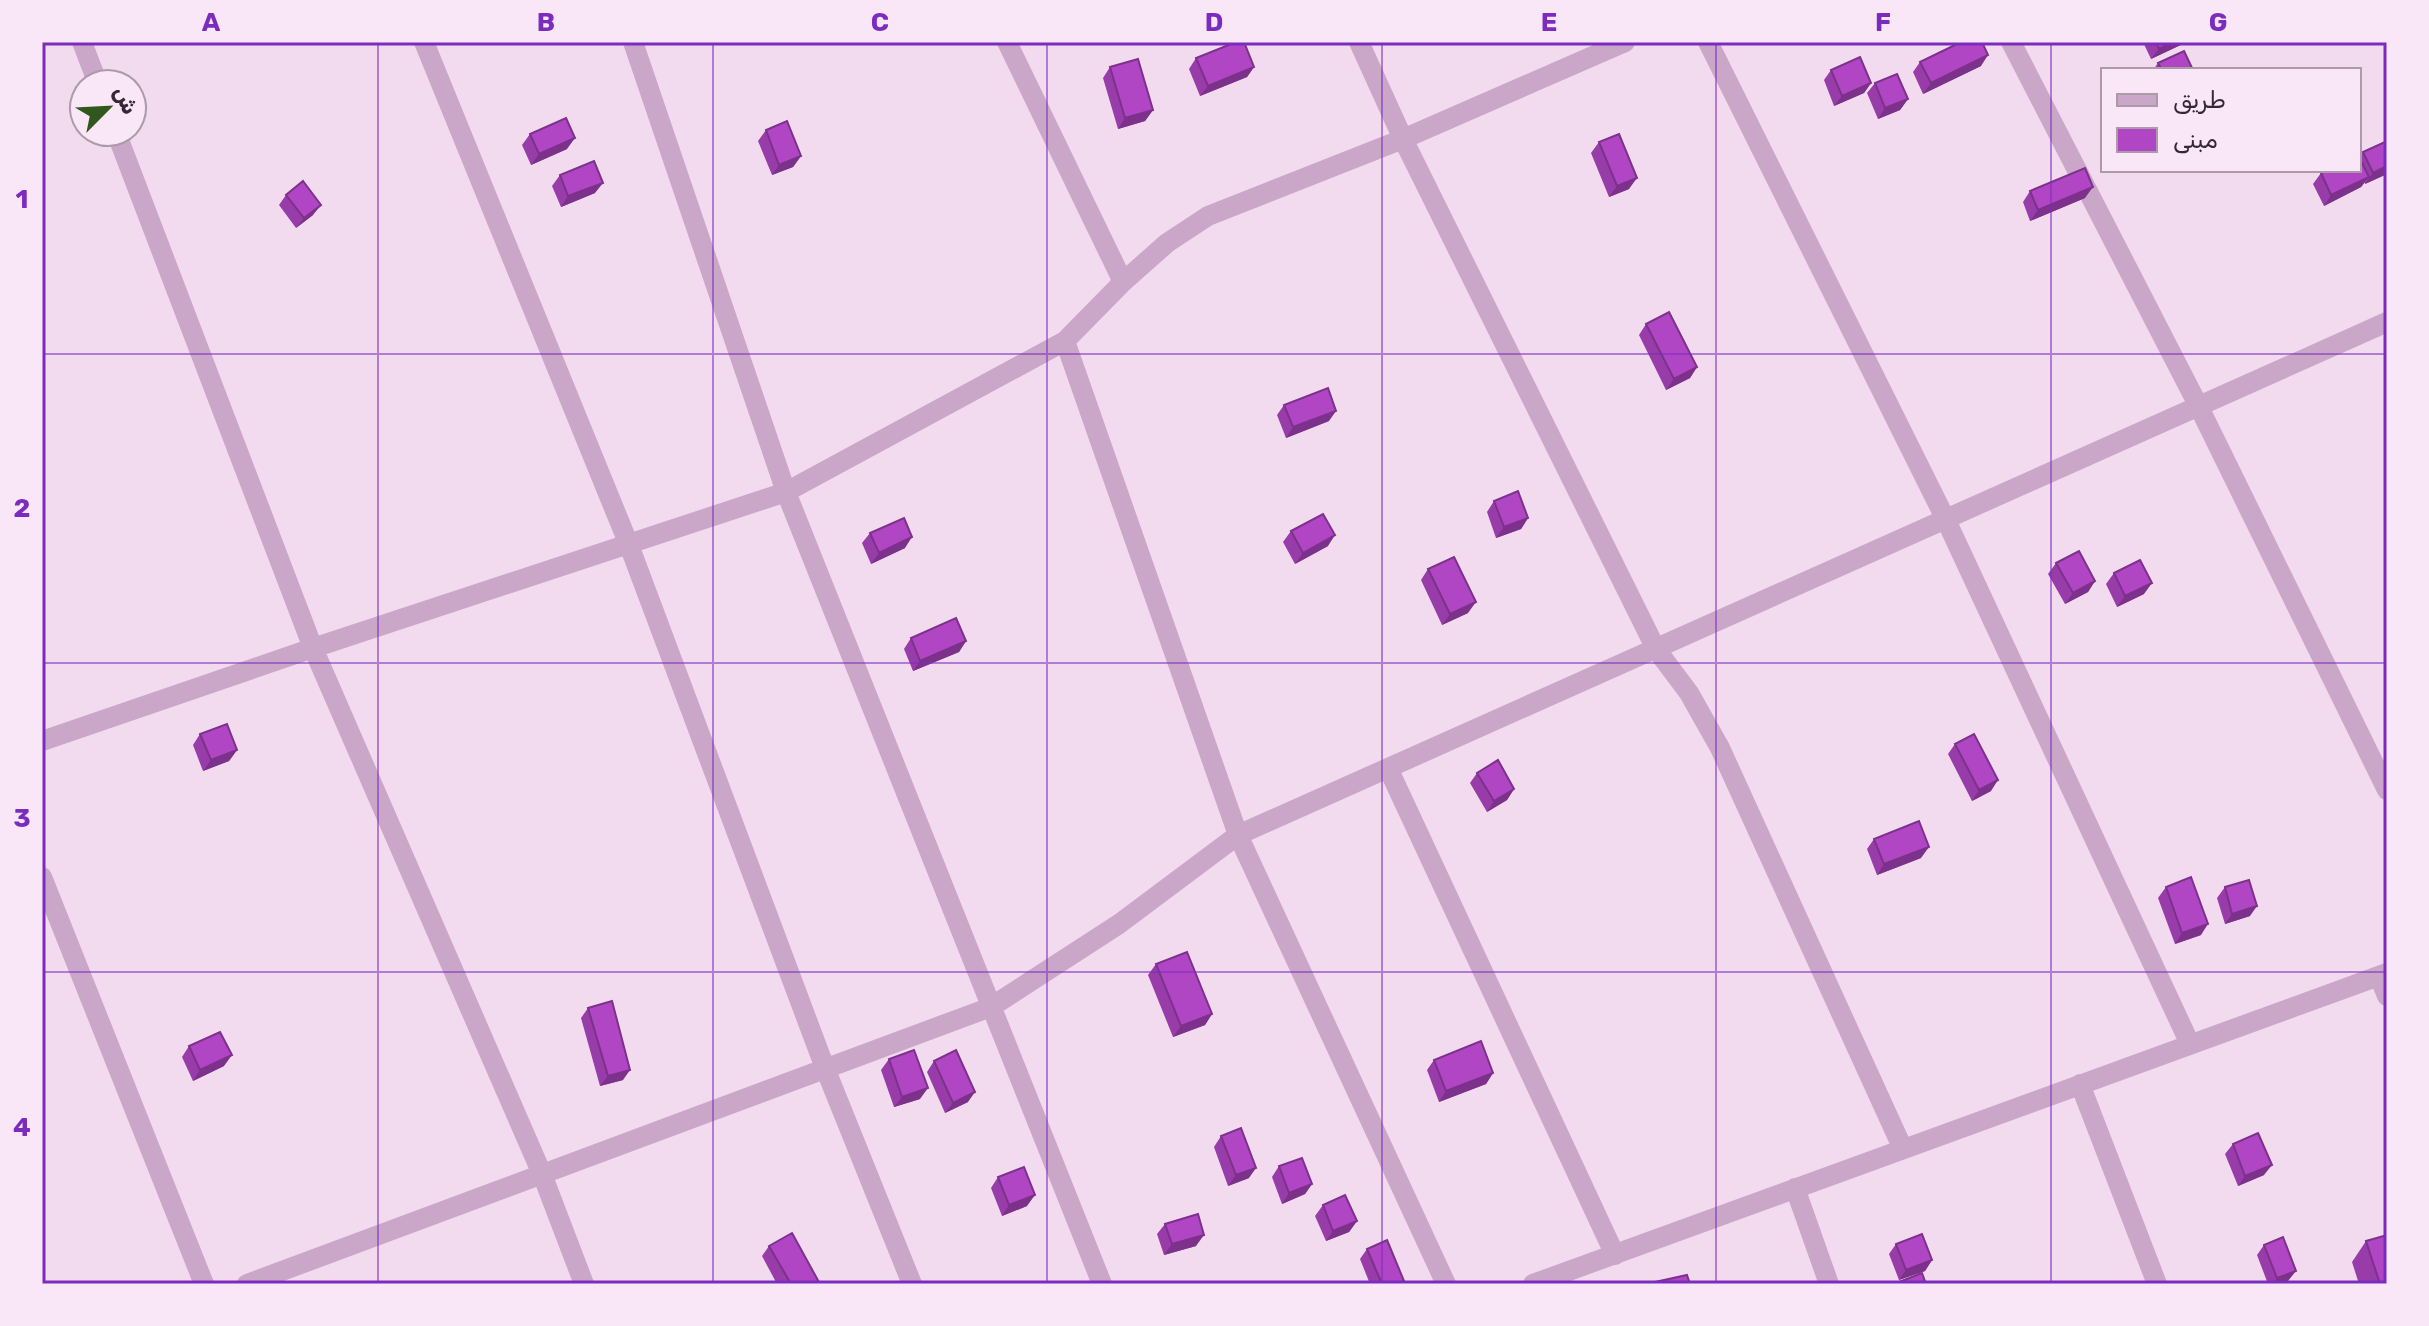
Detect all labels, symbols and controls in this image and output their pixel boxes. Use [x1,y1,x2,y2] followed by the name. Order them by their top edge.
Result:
[202,7,221,38] text: A
[537,7,555,38] text: B
[871,7,889,38] text: C
[1205,7,1223,38] text: D
[1541,7,1557,38] text: E
[1875,7,1891,38] text: F
[2209,7,2227,38] text: G
[68,68,148,148] north arrow
[2101,68,2361,172] legend
[108,82,144,118] text: ش
[2173,86,2226,114] text: طريق
[2173,126,2218,154] text: مبنى
[16,184,28,215] text: 1
[14,493,30,524] text: 2
[13,803,31,834] text: 3
[13,1112,31,1143] text: 4

